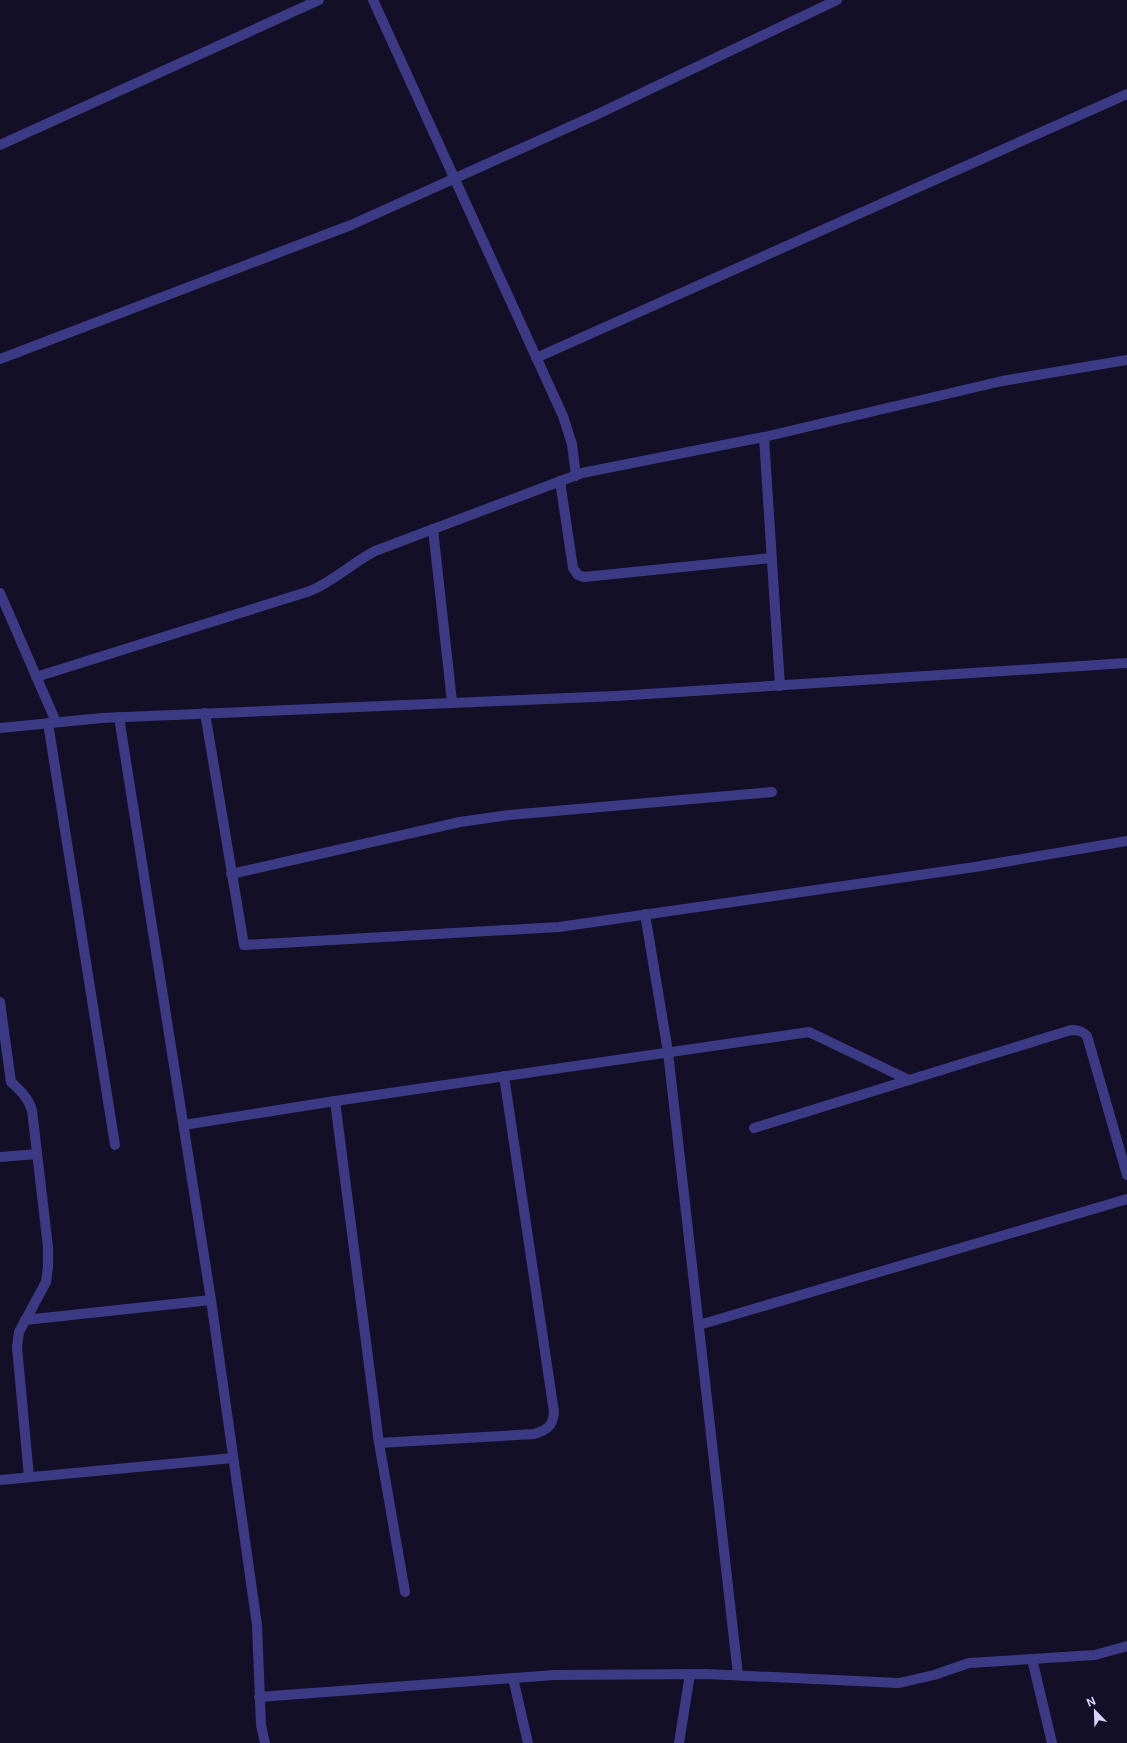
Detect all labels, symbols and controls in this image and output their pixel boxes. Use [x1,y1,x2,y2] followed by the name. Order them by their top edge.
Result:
[1075,1691,1115,1731] north arrow
[1084,1694,1098,1710] text: N

